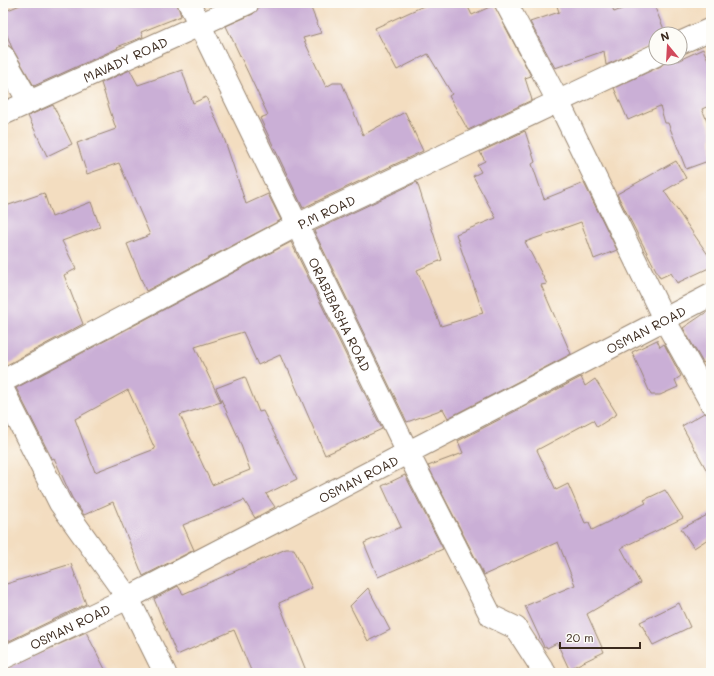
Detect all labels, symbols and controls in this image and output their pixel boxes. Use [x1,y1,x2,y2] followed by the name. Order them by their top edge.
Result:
[648,26,688,66] north arrow
[658,28,671,44] text: N
[80,32,170,85] street label: MAVADY ROAD
[295,190,358,232] street label: P.M ROAD
[305,254,375,374] street label: ORABIBASHA ROAD
[603,301,688,357] street label: OSMAN ROAD
[315,451,401,506] street label: OSMAN ROAD
[27,599,113,653] street label: OSMAN ROAD
[560,624,640,650] scale bar
[566,629,594,645] text: 20 m

